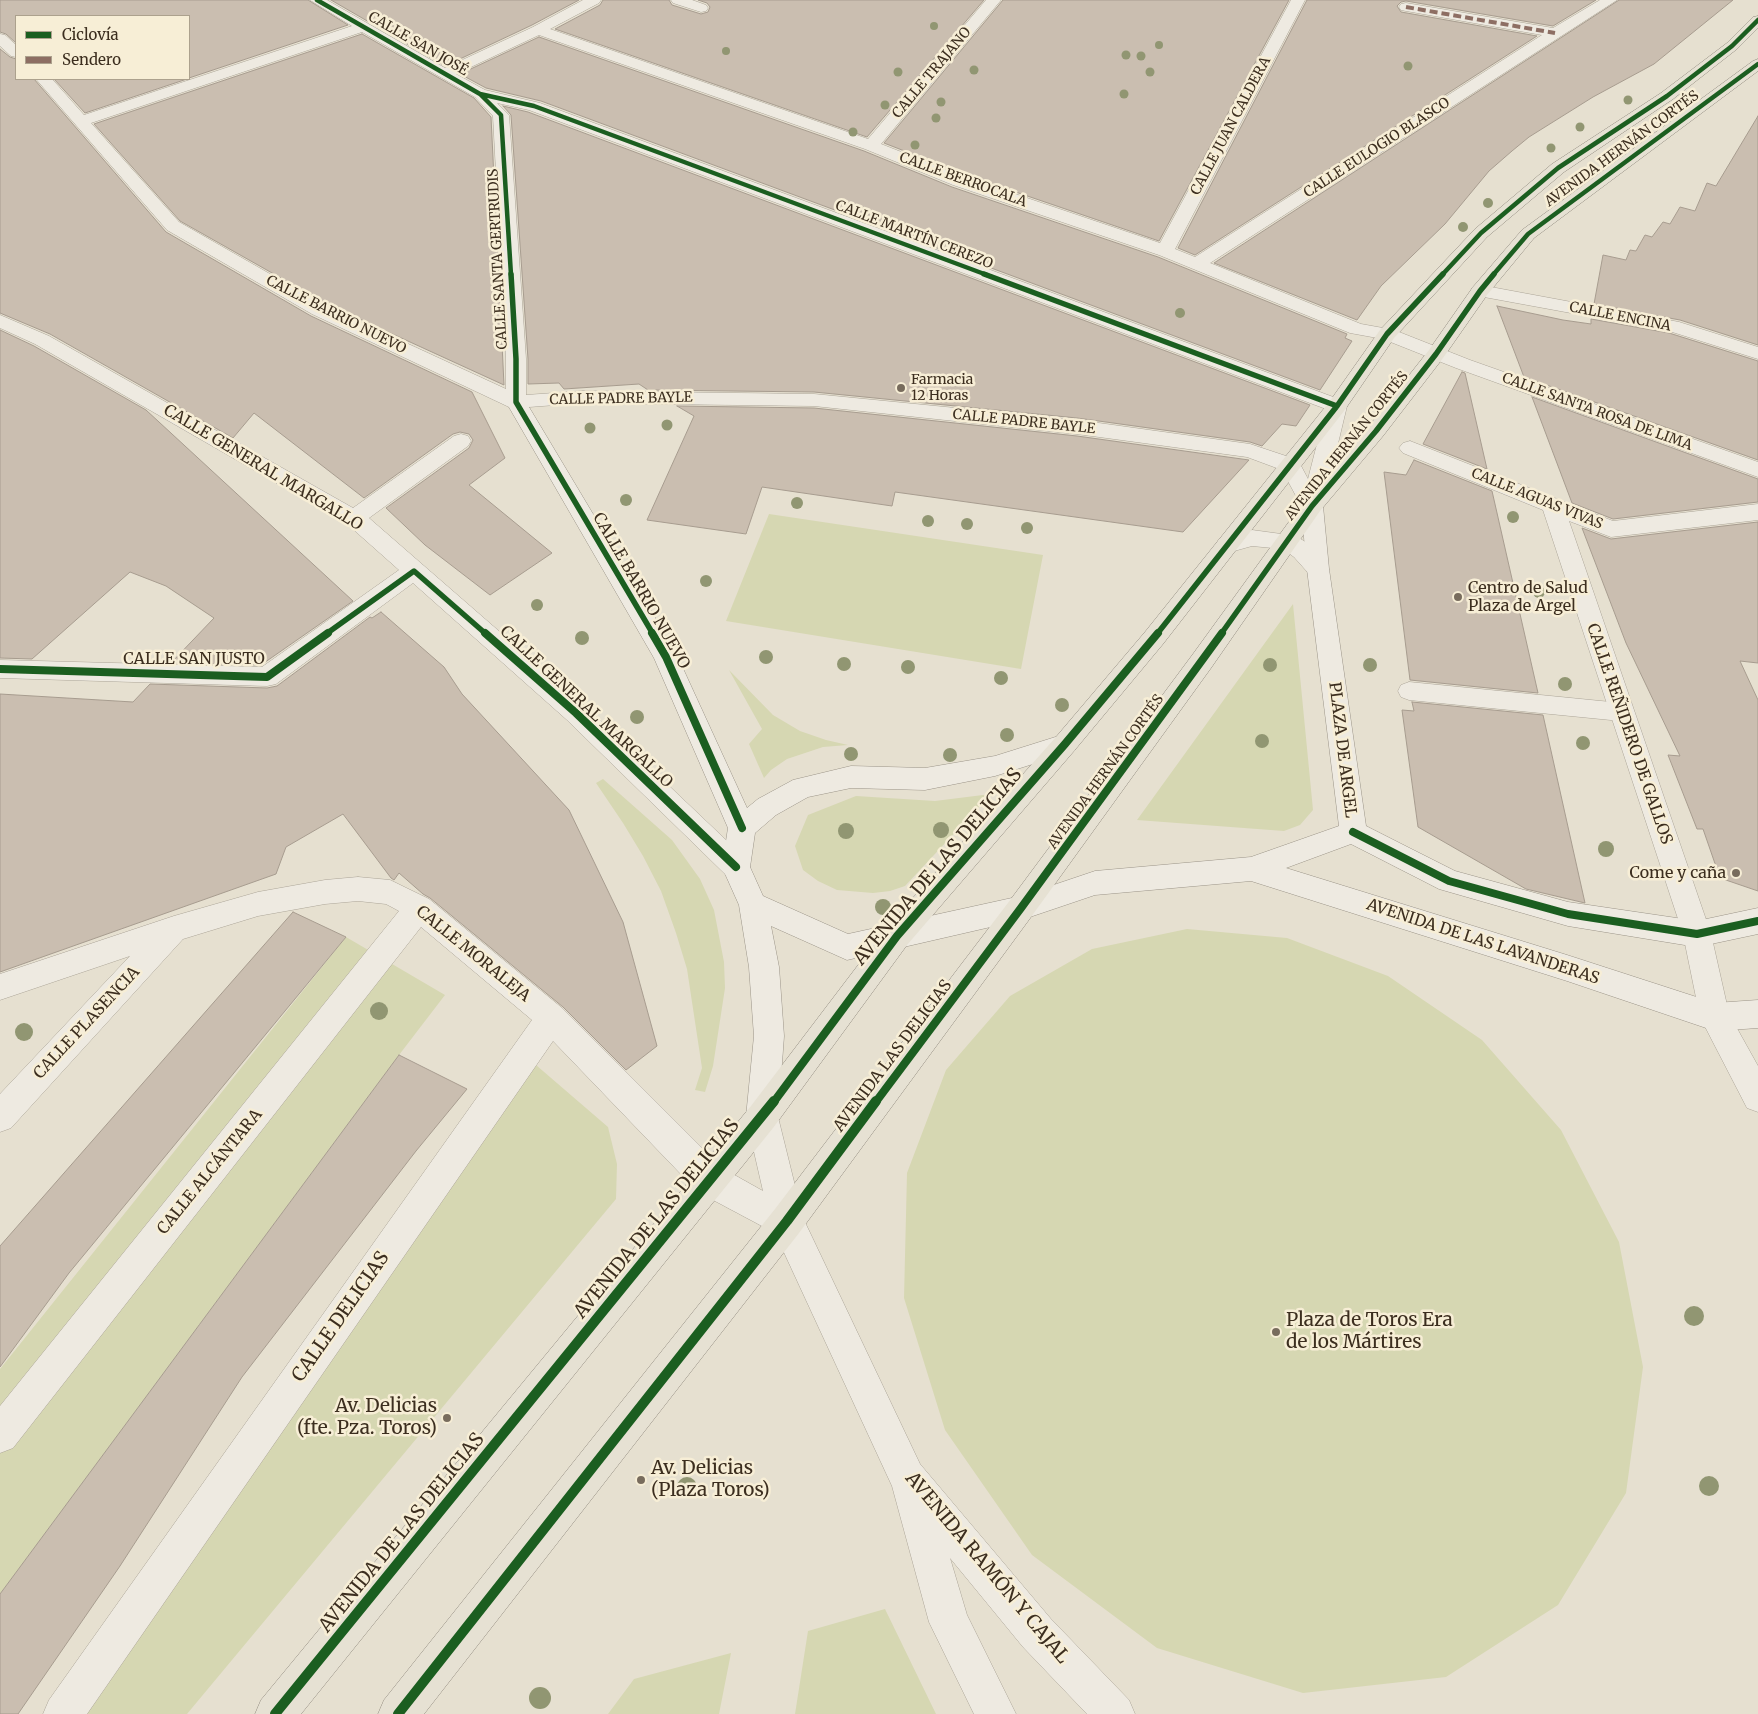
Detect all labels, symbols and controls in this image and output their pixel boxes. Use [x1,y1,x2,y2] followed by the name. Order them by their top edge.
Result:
[365,9,471,79] street label: CALLE SAN JOSÉ
[15,15,190,80] legend
[889,24,975,122] street label: CALLE TRAJANO
[62,25,119,44] text: Ciclovía
[62,50,121,69] text: Sendero
[1187,54,1275,198] street label: CALLE JUAN CALDERA
[1542,87,1702,211] street label: AVENIDA HERNÁN CORTÉS
[1301,94,1453,202] street label: CALLE EULOGIO BLASCO
[897,149,1029,211] street label: CALLE BERROCALA
[485,168,511,350] street label: CALLE SANTA GERTRUDIS
[833,197,995,273] street label: CALLE MARTÍN CEREZO
[263,272,409,358] street label: CALLE BARRIO NUEVO
[1568,299,1672,335] street label: CALLE ENCINA
[1282,368,1412,524] street label: AVENIDA HERNÁN CORTÉS
[1500,370,1694,454] street label: CALLE SANTA ROSA DE LIMA
[911,372,973,404] place label: Farmacia 12 Horas
[895,382,907,394] marker: Farmacia 12 Horas
[549,389,693,409] street label: CALLE PADRE BAYLE
[160,401,366,535] street label: CALLE GENERAL MARGALLO
[952,406,1096,438] street label: CALLE PADRE BAYLE
[1469,465,1605,533] street label: CALLE AGUAS VIVAS
[588,510,694,672] street label: CALLE BARRIO NUEVO
[1468,578,1588,616] place label: Centro de Salud Plaza de Argel
[1452,591,1464,603] marker: Centro de Salud Plaza de Argel
[1582,621,1676,847] street label: CALLE REÑIDERO DE GALLOS
[496,622,676,792] street label: CALLE GENERAL MARGALLO
[123,649,265,669] street label: CALLE SAN JUSTO
[1324,681,1360,819] street label: PLAZA DE ARGEL
[1044,692,1168,852] street label: AVENIDA HERNÁN CORTÉS
[849,764,1027,970] street label: AVENIDA DE LAS DELICIAS
[1629,863,1726,883] place label: Come y caña
[1730,867,1742,879] marker: Come y caña
[1364,895,1602,989] street label: AVENIDA DE LAS LAVANDERAS
[412,902,534,1006] street label: CALLE MORALEJA
[30,963,144,1083] street label: CALLE PLASENCIA
[830,976,956,1136] street label: AVENIDA LAS DELICIAS
[154,1105,266,1239] street label: CALLE ALCÁNTARA
[569,1115,745,1323] street label: AVENIDA DE LAS DELICIAS
[288,1247,394,1387] street label: CALLE DELICIAS
[1286,1310,1453,1354] place label: Plaza de Toros Era de los Mártires
[1270,1326,1282,1338] marker: Plaza de Toros Era de los Mártires
[297,1396,437,1440] place label: Av. Delicias (fte. Pza. Toros)
[441,1412,453,1424] marker: Av. Delicias (fte. Pza. Toros)
[314,1429,490,1637] street label: AVENIDA DE LAS DELICIAS
[651,1458,770,1502] place label: Av. Delicias (Plaza Toros)
[900,1468,1074,1668] street label: AVENIDA RAMÓN Y CAJAL
[635,1474,647,1486] marker: Av. Delicias (Plaza Toros)

